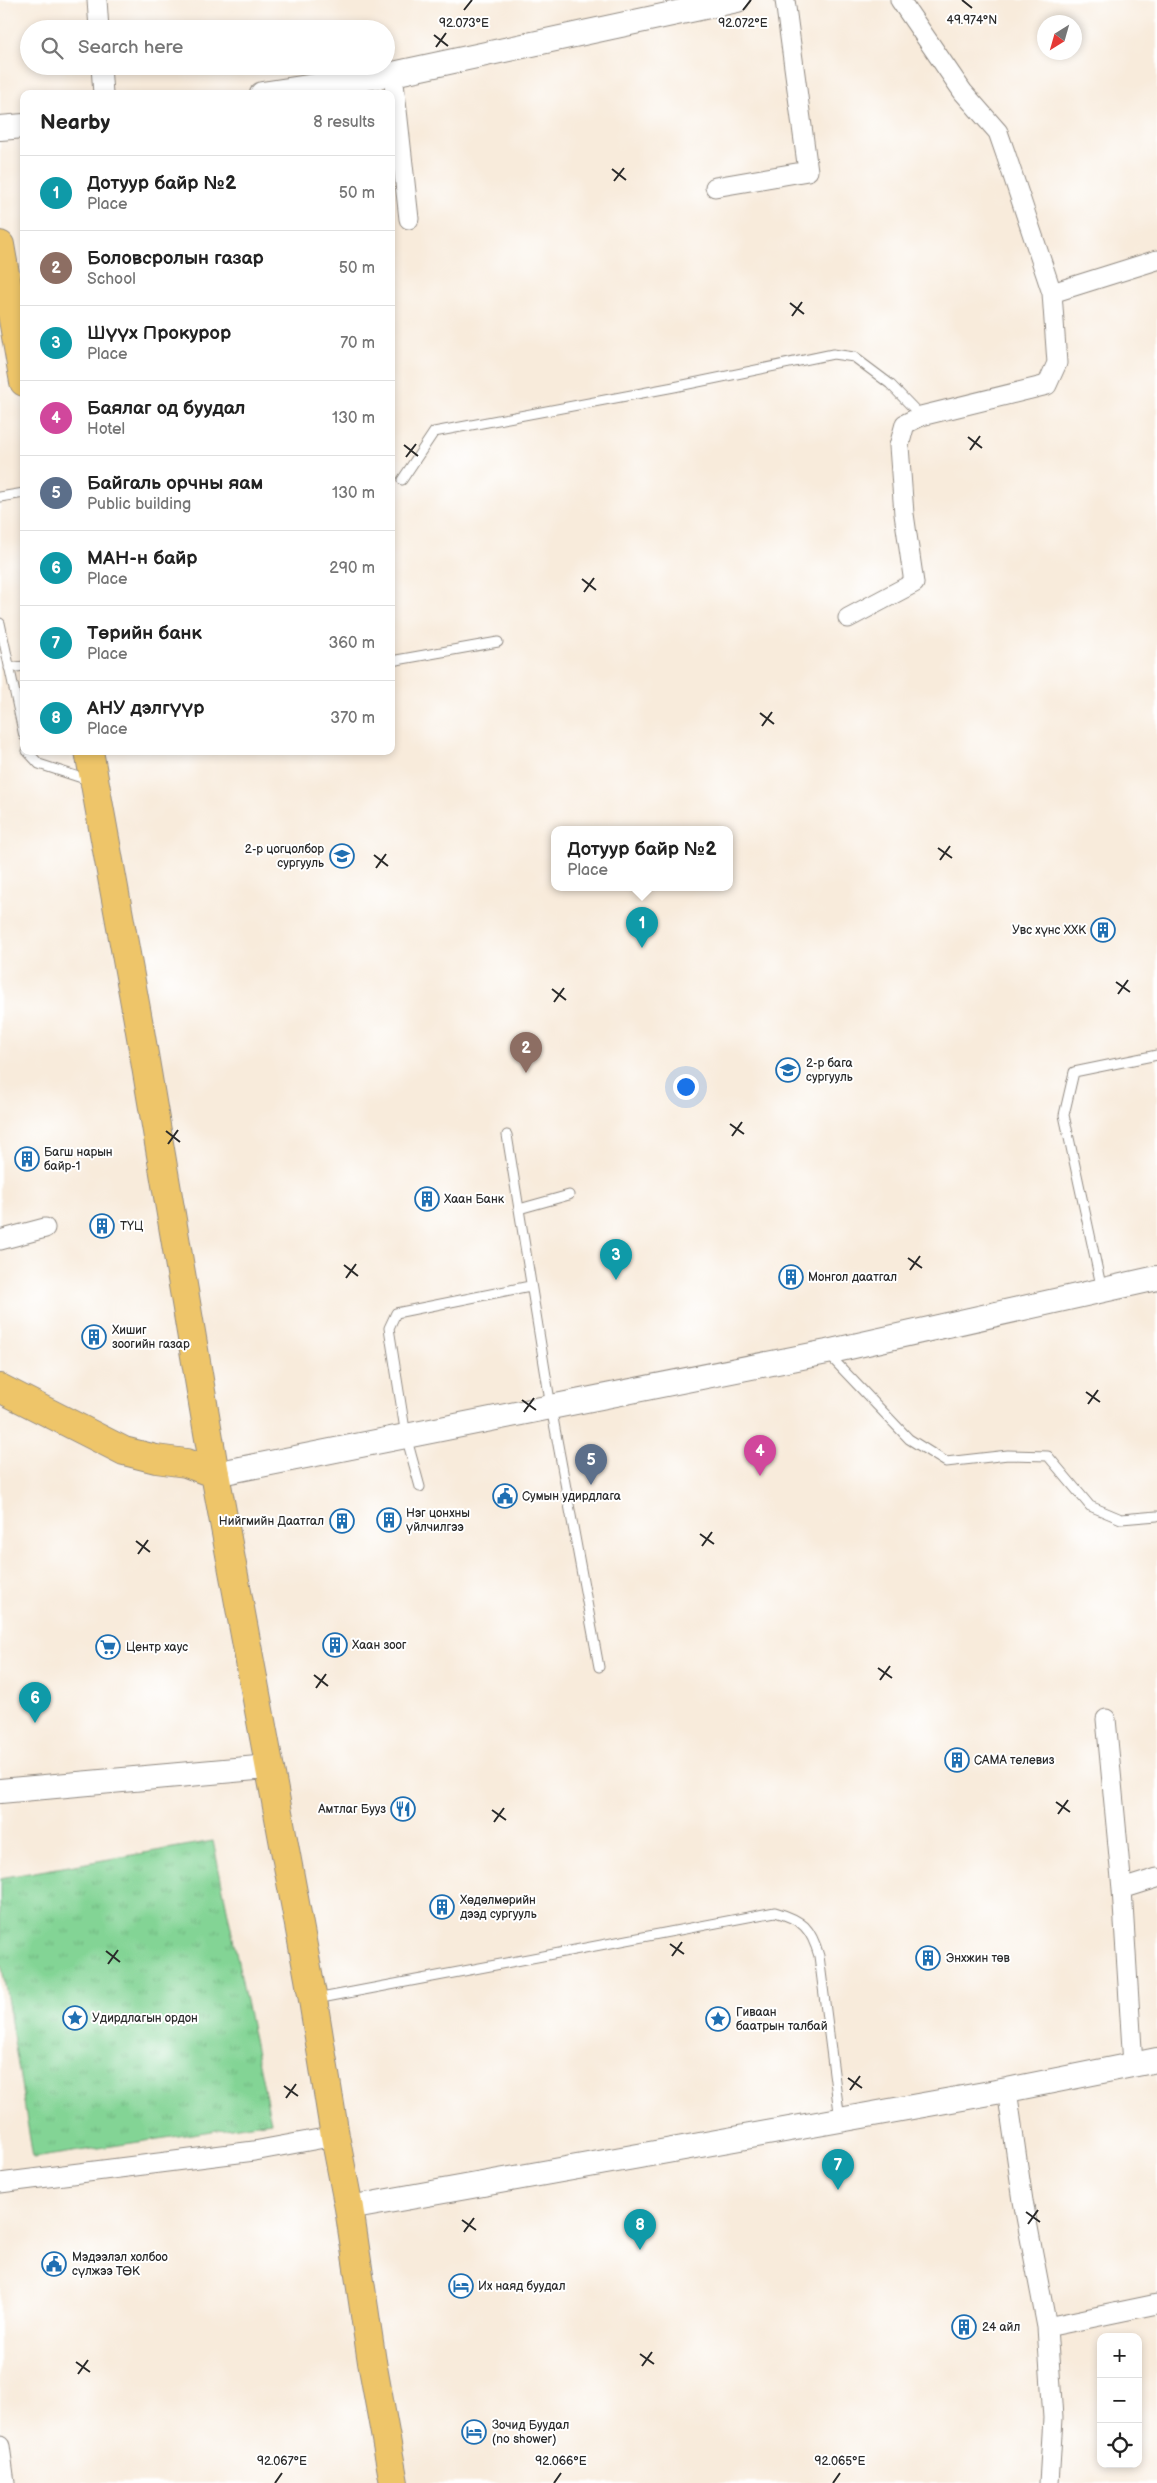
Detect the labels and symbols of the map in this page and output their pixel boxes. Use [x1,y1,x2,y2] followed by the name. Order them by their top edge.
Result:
[947,13,997,28] text: 49.974°N
[1037,15,1082,60] north arrow
[439,16,489,31] text: 92.073°E
[718,16,768,31] text: 92.072°E
[245,842,324,871] place label: 2-р цогцолбор сургууль
[329,843,355,869] school or university icon: 2-р цогцолбор сургууль
[626,907,658,948] pin: 1
[1090,917,1116,943] building icon: Увс хүнс ХХК
[1012,923,1086,938] place label: Увс хүнс ХХК
[510,1032,542,1073] pin: 2
[806,1056,853,1085] place label: 2-р бага сургууль
[775,1057,801,1083] school or university icon: 2-р бага сургууль
[673,1074,699,1100] your location
[44,1145,113,1174] place label: Багш нарын байр-1
[14,1146,40,1172] building icon: Багш нарын байр-1
[414,1186,440,1212] building icon: Хаан Банк
[444,1192,505,1207] place label: Хаан Банк
[89,1213,115,1239] building icon: ТҮЦ
[120,1219,144,1234] place label: ТҮЦ
[600,1239,632,1280] pin: 3
[778,1264,804,1290] building icon: Монгол даатгал
[808,1270,897,1285] place label: Монгол даатгал
[112,1323,190,1352] place label: Хишиг зоогийн газар
[81,1324,107,1350] building icon: Хишиг зоогийн газар
[744,1435,776,1476] pin: 4
[575,1444,607,1485] pin: 5
[492,1483,518,1509] public building icon: Сумын удирдлага
[522,1489,621,1504] place label: Сумын удирдлага
[406,1506,470,1535] place label: Нэг цонхны үйлчилгээ
[376,1507,402,1533] building icon: Нэг цонхны үйлчилгээ
[329,1508,355,1534] building icon: Нийгмийн Даатгал
[219,1514,324,1529] place label: Нийгмийн Даатгал
[322,1632,348,1658] building icon: Хаан зоог
[95,1634,121,1660] supermarket icon: Центр хаус
[352,1638,407,1653] place label: Хаан зоог
[126,1640,188,1655] place label: Центр хаус
[19,1682,51,1723] pin: 6
[944,1747,970,1773] building icon: САМА телевиз
[974,1753,1055,1768] place label: САМА телевиз
[390,1796,416,1822] restaurant icon: Амтлаг Бууз
[317,1802,386,1817] place label: Амтлаг Бууз
[460,1893,537,1922] place label: Хөдөлмөрийн дээд сургууль
[429,1894,455,1920] building icon: Хөдөлмөрийн дээд сургууль
[915,1945,941,1971] building icon: Энхжин төв
[946,1951,1010,1966] place label: Энхжин төв
[62,2005,88,2031] place icon: Удирдлагын ордон
[736,2005,828,2034] place label: Гиваан баатрын талбай
[705,2006,731,2032] place icon: Гиваан баатрын талбай
[92,2011,198,2026] place label: Удирдлагын ордон
[822,2149,854,2190] pin: 7
[624,2209,656,2250] pin: 8
[72,2250,168,2279] place label: Мэдээлэл холбоо сүлжээ ТӨК
[41,2251,67,2277] public building icon: Мэдээлэл холбоо сүлжээ ТӨК
[448,2273,474,2299] hotel icon: Их наяд буудал
[478,2279,566,2294] place label: Их наяд буудал
[951,2314,977,2340] building icon: 24 айл
[982,2320,1020,2335] place label: 24 айл
[492,2418,570,2447] place label: Зочид Буудал (no shower)
[461,2419,487,2445] hotel icon: Зочид Буудал (no shower)
[257,2454,307,2469] text: 92.067°E
[535,2454,587,2469] text: 92.066°E
[815,2454,866,2469] text: 92.065°E

